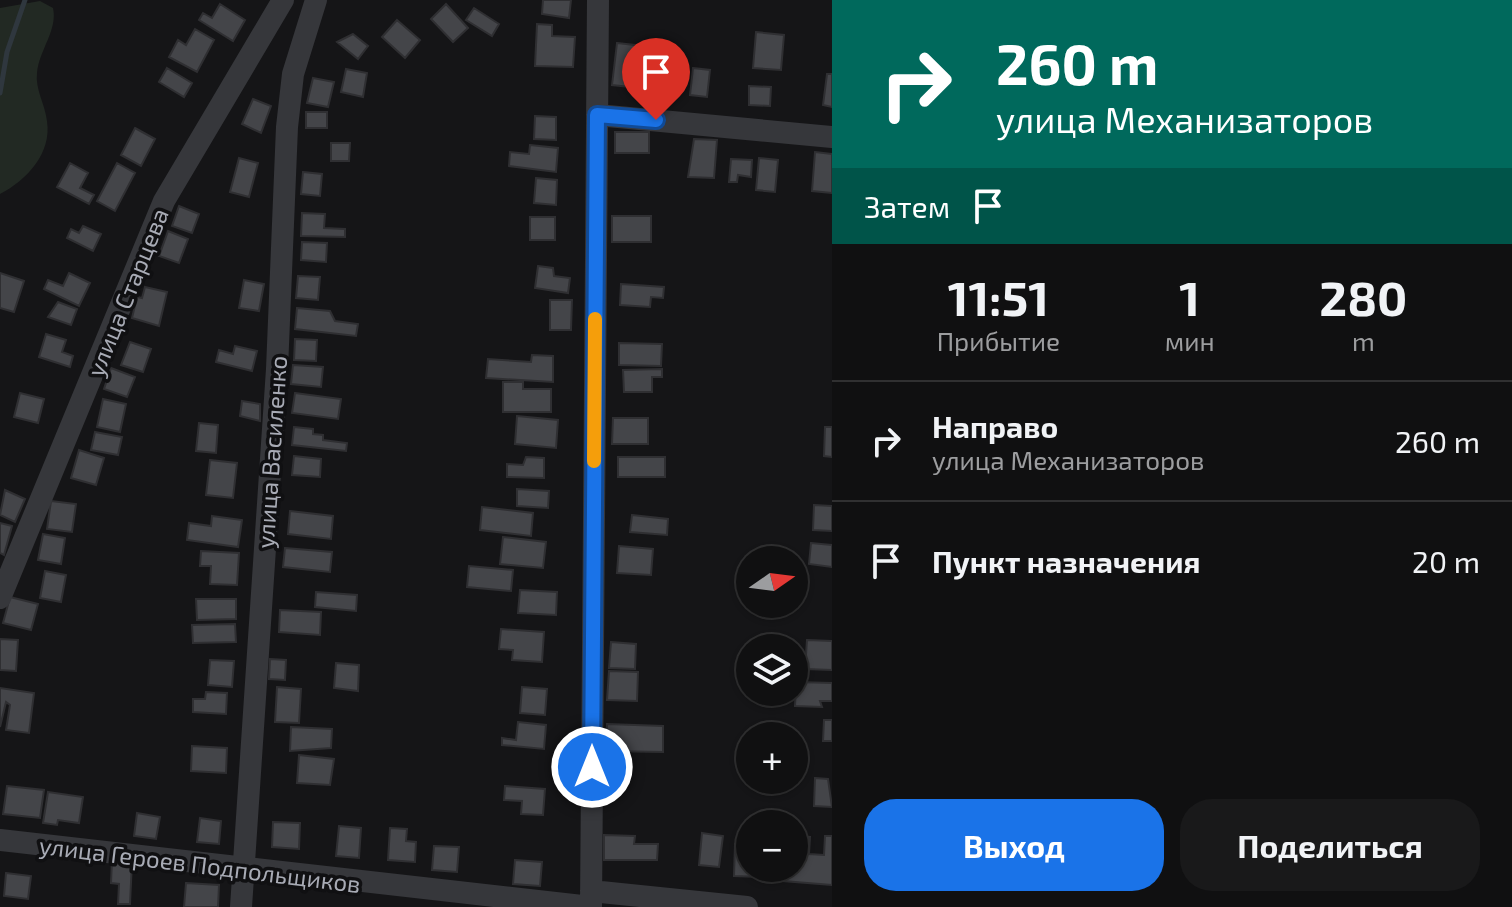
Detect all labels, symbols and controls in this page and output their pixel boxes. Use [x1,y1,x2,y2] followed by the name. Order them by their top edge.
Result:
[996,29,1158,96] text: 260 m
[864,32,968,136] icon: right
[622,38,690,120] pin
[634,50,678,94] icon: arrive
[996,97,1373,140] text: улица Механизаторов
[966,184,1010,228] icon: arrive
[864,188,950,224] text: Затем
[80,204,175,381] street label: улица Старцева
[948,268,1049,326] text: 11:51
[1179,268,1200,326] text: 1
[1319,268,1407,326] text: 280
[937,325,1060,356] text: Прибытие
[1165,325,1215,356] text: мин
[1352,325,1375,356] text: m
[250,355,293,549] street label: улица Василенко
[932,408,1058,444] text: Направо
[864,419,908,463] icon: right
[1395,423,1480,459] text: 260 m
[932,444,1204,475] text: улица Механизаторов
[864,539,908,583] icon: arrive
[932,543,1200,579] text: Пункт назначения
[1412,543,1480,579] text: 20 m
[736,546,808,618] north arrow
[736,546,808,882] map controls
[736,634,808,706] button: layers
[736,722,808,794] button: +
[550,725,634,809] position arrow
[864,799,1164,891] button: Выход
[1180,799,1480,891] button: Поделиться
[736,810,808,882] button: −
[37,830,362,899] street label: улица Героев Подпольщиков

